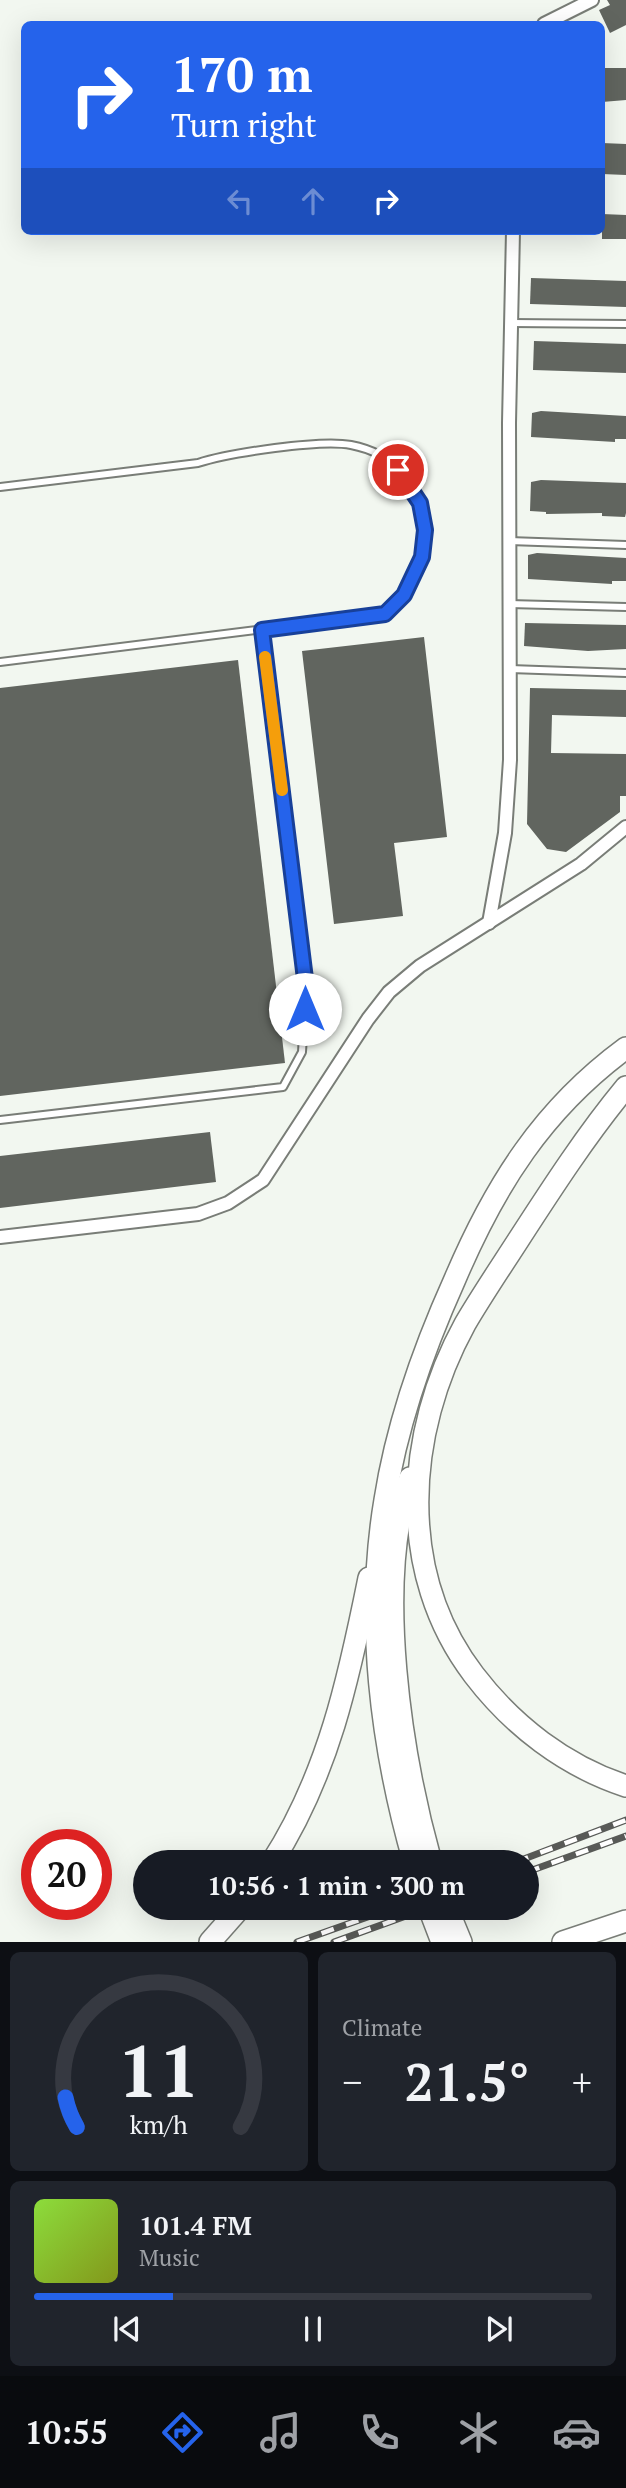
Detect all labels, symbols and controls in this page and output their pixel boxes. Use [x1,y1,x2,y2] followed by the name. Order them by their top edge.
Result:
[171,41,313,106] text: 170 m
[56,49,147,140] icon: right
[171,104,317,146] text: Turn right
[221,182,259,220] icon: left
[294,182,332,220] icon: ahead
[367,182,405,220] icon: right
[368,440,428,500] pin
[379,451,417,489] icon: arrive
[268,972,342,1046] position arrow
[21,1829,112,1920] speed limit sign: 20
[207,1868,465,1902] text: 10:56 · 1 min · 300 m
[342,2012,422,2043] text: Climate
[118,2022,200,2119] text: 11
[404,2047,530,2116] text: 21.5°
[342,2057,362,2107] text: −
[572,2057,592,2107] text: +
[130,2108,188,2141] text: km/h
[139,2208,252,2242] text: 101.4 FM
[139,2242,200,2273] text: Music
[108,2310,146,2348] icon: previous
[294,2310,332,2348] icon: pause
[480,2310,518,2348] icon: next
[158,2408,207,2457] icon: directions
[256,2408,305,2457] icon: music
[355,2408,404,2457] icon: phone
[454,2408,503,2457] icon: climate
[552,2408,601,2457] icon: car
[25,2411,108,2453] text: 10:55

